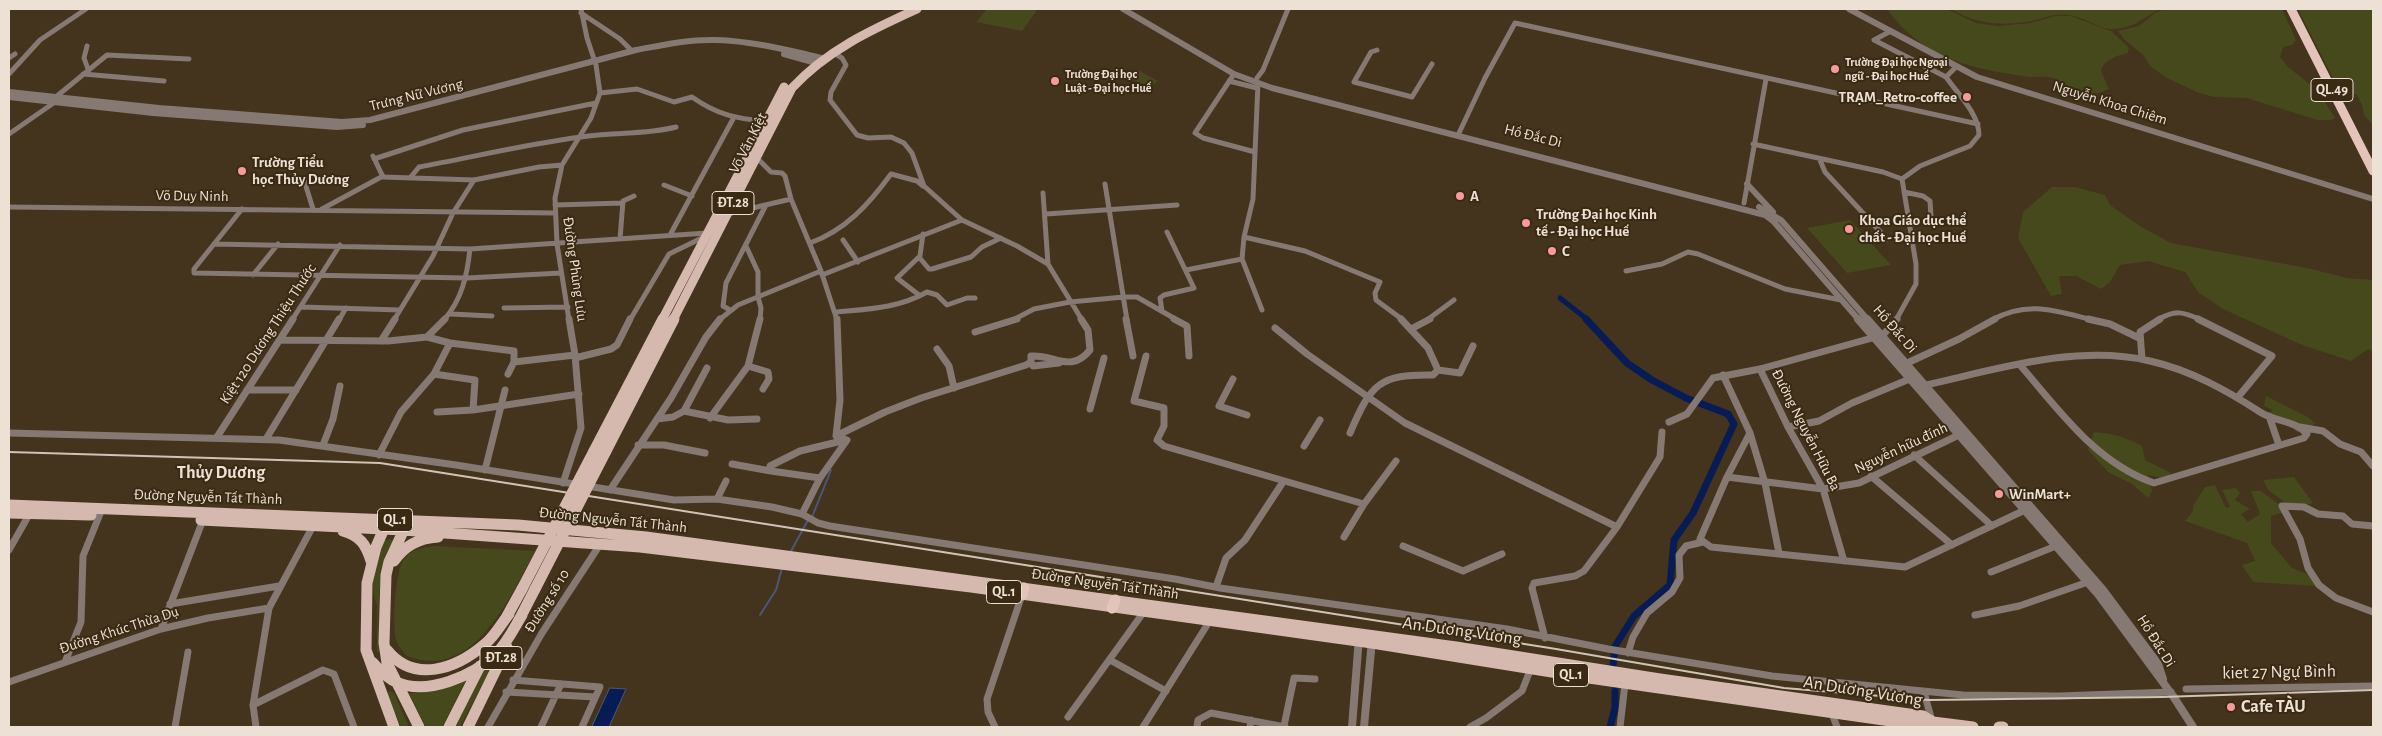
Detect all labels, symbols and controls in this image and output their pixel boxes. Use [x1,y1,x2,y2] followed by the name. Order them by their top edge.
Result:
[1845,55,1948,83] place label: Trường Đại học Ngoại ngữ - Đại học Huế
[1829,63,1841,75] marker: Trường Đại học Ngoại ngữ - Đại học Huế
[1065,67,1151,95] place label: Trường Đại học Luật - Đại học Huế
[367,75,465,115] street label: Trưng Nữ Vương
[1049,75,1061,87] marker: Trường Đại học Luật - Đại học Huế
[2051,77,2169,129] street label: Nguyễn Khoa Chiêm
[2311,78,2353,102] road number: QL.49
[1839,88,1957,106] place label: TRẠM_Retro-coffee
[1961,91,1973,103] marker: TRẠM_Retro-coffee
[725,110,771,176] street label: Võ Văn Kiệt
[1503,120,1563,152] street label: Hồ Đắc Di
[252,153,349,188] place label: Trường Tiểu học Thủy Dương
[236,165,248,177] marker: Trường Tiểu học Thủy Dương
[155,186,229,206] street label: Võ Duy Ninh
[1470,187,1479,205] place label: A
[1454,190,1466,202] marker: A
[712,192,754,214] road number: ĐT.28
[1536,205,1657,240] place label: Trường Đại học Kinh tế - Đại học Huế
[1859,211,1966,246] place label: Khoa Giáo dục thể chất - Đại học Huế
[559,216,591,322] street label: Đường Phùng Lưu
[1520,217,1532,229] marker: Trường Đại học Kinh tế - Đại học Huế
[1843,223,1855,235] marker: Khoa Giáo dục thể chất - Đại học Huế
[1562,242,1570,260] place label: C
[1546,245,1558,257] marker: C
[216,260,320,408] street label: Kiệt 120 Dương Thiệu Thước
[1869,301,1921,357] street label: Hồ Đắc Di
[1768,366,1844,494] street label: Đường Nguyễn Hữu Ba
[1851,419,1951,477] street label: Nguyễn hữu đính
[177,462,265,484] district label: Thủy Dương
[133,485,283,509] street label: Đường Nguyễn Tất Thành
[2009,485,2071,503] place label: WinMart+
[1993,488,2005,500] marker: WinMart+
[538,503,688,537] street label: Đường Nguyễn Tất Thành
[378,508,412,532] road number: QL.1
[1030,565,1180,603] street label: Đường Nguyễn Tất Thành
[520,566,574,636] street label: Đường số 10
[986,580,1022,604] road number: QL.1
[57,602,181,658] street label: Đường Khúc Thừa Dụ
[1401,612,1523,650] street label: An Dương Vương
[2133,612,2179,670] street label: Hồ Đắc Di
[480,646,522,670] road number: ĐT.28
[2222,660,2336,684] street label: kiet 27 Ngự Bình
[1554,664,1588,686] road number: QL.1
[1802,671,1924,711] street label: An Dương Vương
[2241,696,2306,718] place label: Cafe TÀU
[2225,701,2237,713] marker: Cafe TÀU

